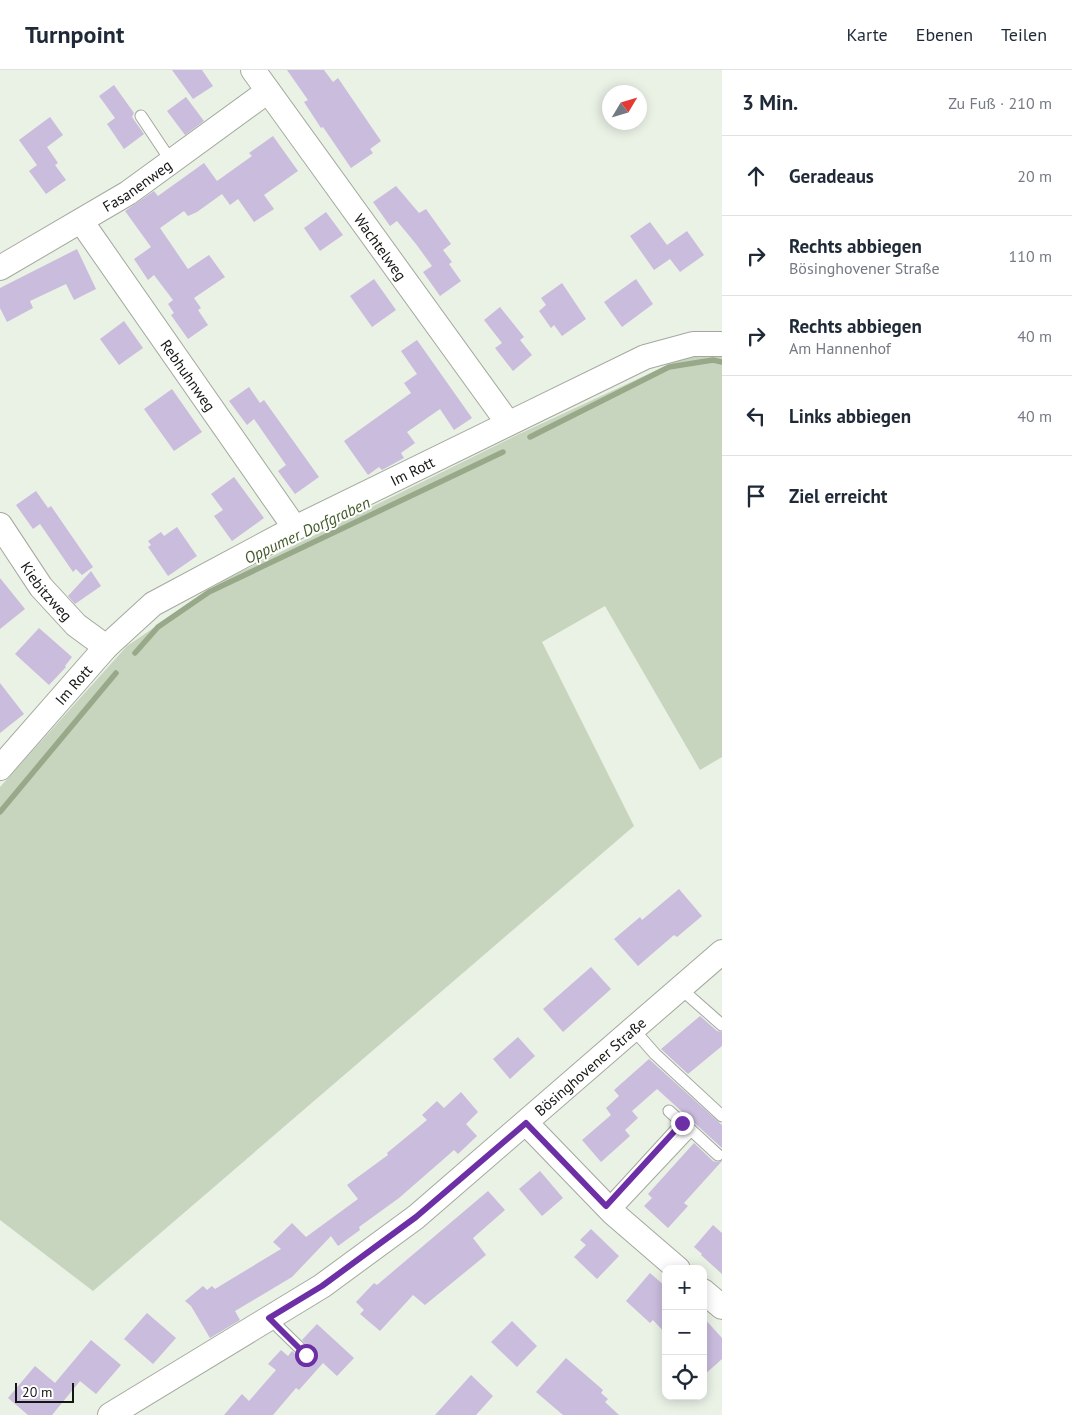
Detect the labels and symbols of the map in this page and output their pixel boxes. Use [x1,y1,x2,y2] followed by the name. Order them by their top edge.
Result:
[602,85,647,130] north arrow
[99,155,175,215] street label: Fasanenweg
[350,210,411,284] street label: Wachtelweg
[157,336,220,415] street label: Rebhuhnweg
[387,452,437,490] street label: Im Rott
[241,492,373,568] water label: Oppumer Dorfgraben
[17,558,77,625] street label: Kiebitzweg
[51,661,96,708] street label: Im Rott
[530,1013,650,1120] street label: Bösinghovener Straße
[671,1112,694,1135] route end
[295,1344,318,1367] route start
[15,1380,74,1403] scale bar

